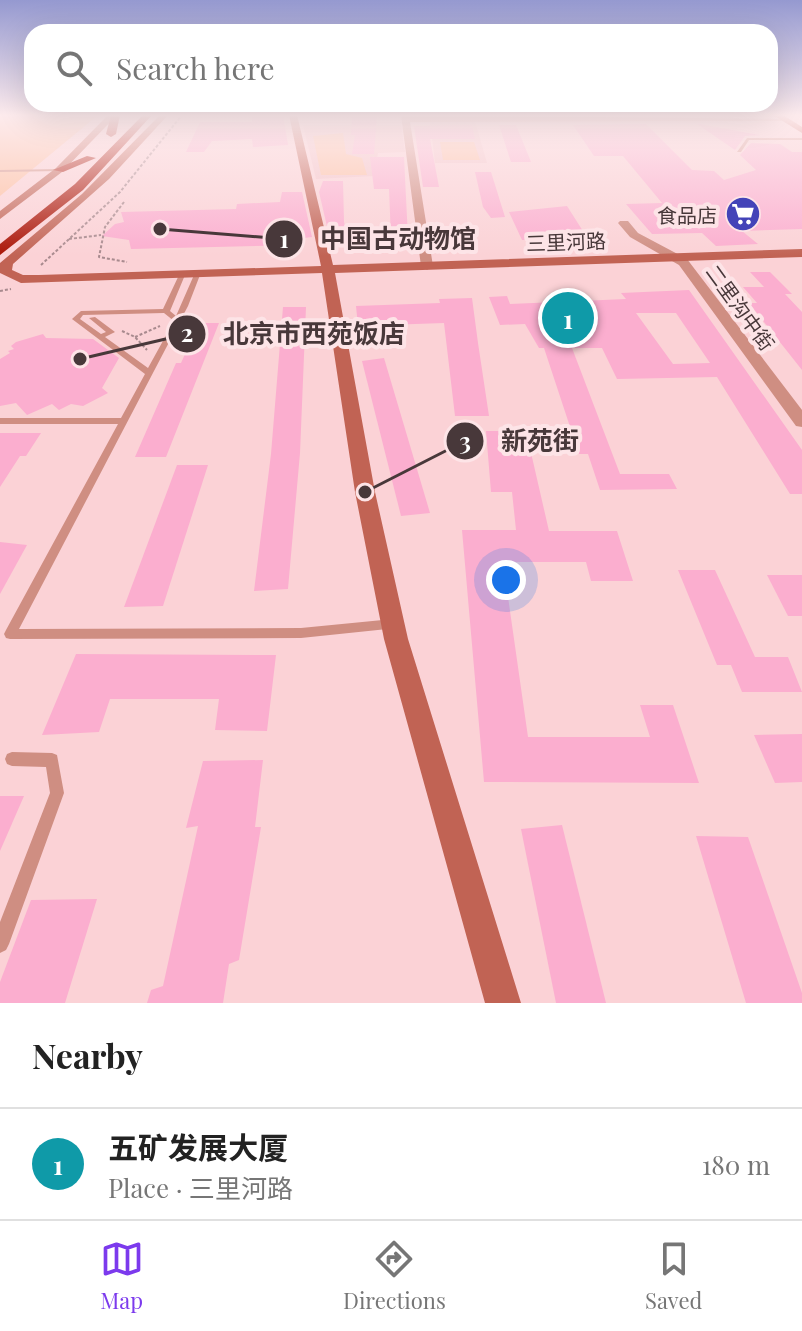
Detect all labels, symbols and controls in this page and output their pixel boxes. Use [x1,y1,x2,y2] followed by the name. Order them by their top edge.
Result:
[24,24,778,112] search box
[52,46,96,90] icon: search
[116,48,275,88] text: Search here
[724,195,762,233] supermarket icon: 食品店
[657,201,717,228] place label: 食品店
[264,214,492,264] callout: 中国古动物馆
[320,220,476,255] text: 中国古动物馆
[279,222,289,254] text: 1
[526,226,606,256] street label: 三里河路
[701,259,781,355] street label: 二里沟中街
[542,288,594,348] pin: 1
[167,309,421,359] callout: 北京市西苑饭店
[223,315,405,350] text: 北京市西苑饭店
[181,316,193,348] text: 2
[445,416,595,466] callout: 新苑街
[501,422,579,457] text: 新苑街
[459,424,471,456] text: 3
[486,560,526,600] your location
[32,1032,143,1078] text: Nearby
[108,1127,288,1167] text: 五矿发展大厦
[53,1147,63,1182] text: 1
[702,1147,770,1182] text: 180 m
[108,1170,293,1205] text: Place · 三里河路
[100,1237,144,1315] tab: Map
[343,1237,446,1315] tab: Directions
[645,1237,702,1315] tab: Saved

